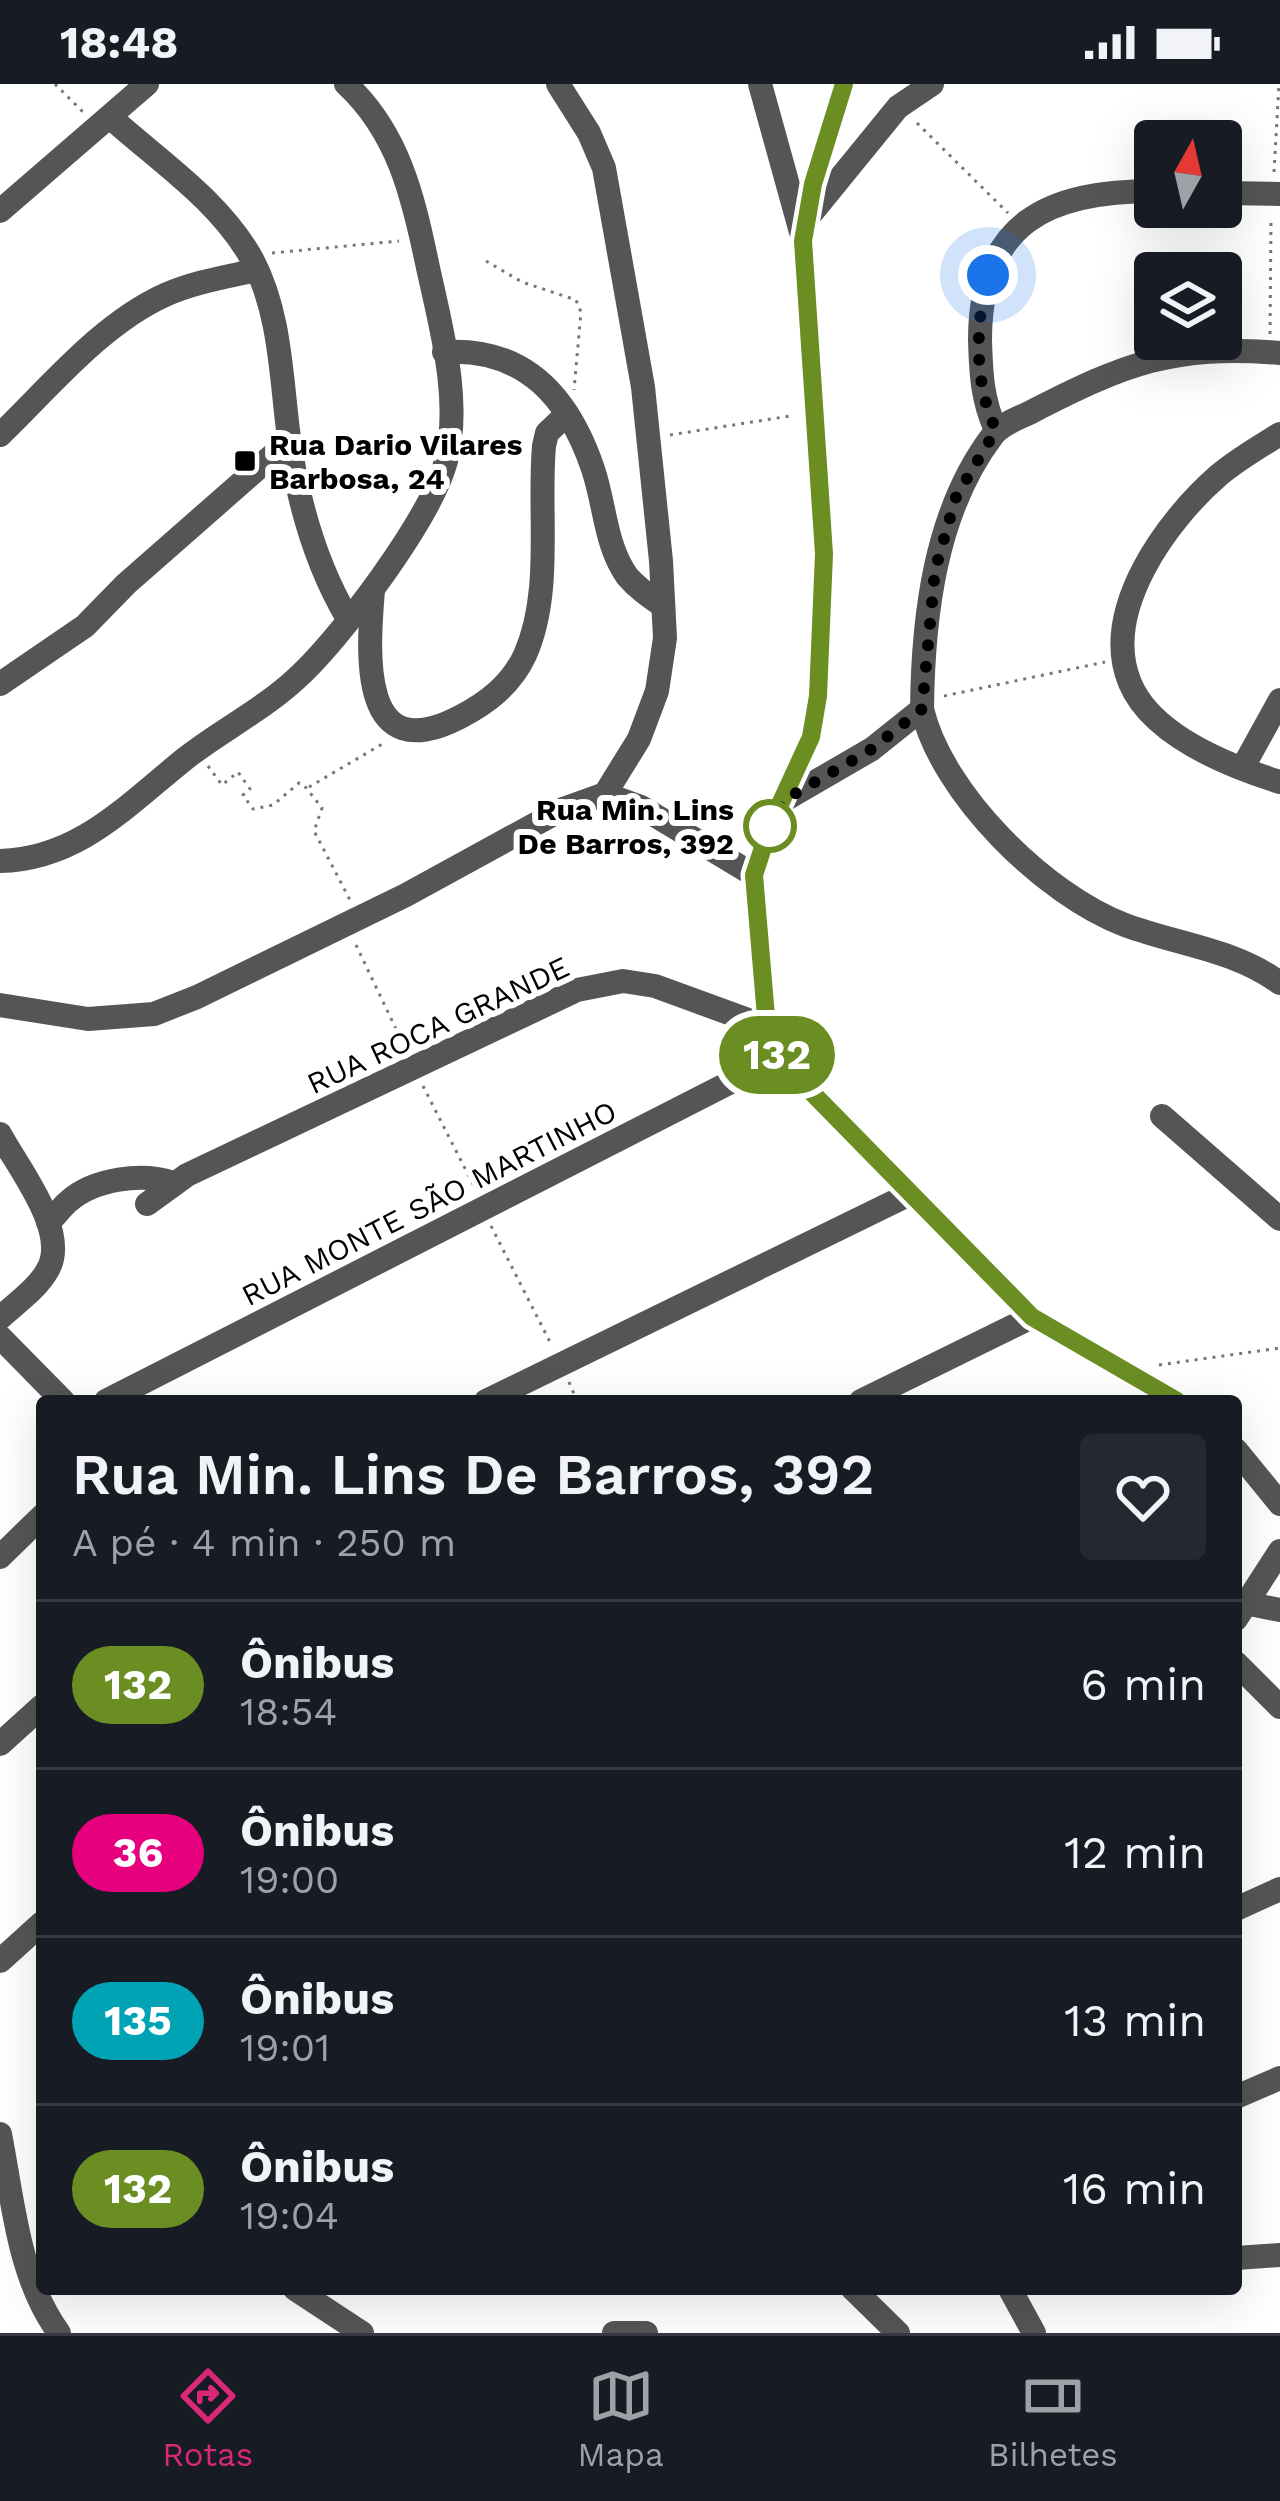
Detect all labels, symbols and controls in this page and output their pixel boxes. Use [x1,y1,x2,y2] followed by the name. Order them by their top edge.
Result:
[60,16,179,69] text: 18:48
[1134,120,1242,228] north arrow
[1134,120,1242,360] map controls
[958,245,1018,305] your location
[1134,252,1242,360] button: layers
[269,427,523,496] place label: Rua Dario Vilares Barbosa, 24
[232,448,258,474] marker: Rua Dario Vilares Barbosa, 24
[518,792,734,861] place label: Rua Min. Lins De Barros, 392
[745,801,795,851] marker: Rua Min. Lins De Barros, 392
[301,949,575,1101] street label: RUA ROCA GRANDE
[708,1016,846,1094] line badge: 132
[743,1030,811,1079] text: 132
[236,1093,622,1313] street label: RUA MONTE SÃO MARTINHO
[1080,1434,1206,1560] button: heart
[72,1441,874,1508] text: Rua Min. Lins De Barros, 392
[72,1520,456,1565] text: A pé · 4 min · 250 m
[240,1636,394,1689] text: Ônibus
[1081,1658,1206,1711] text: 6 min
[104,1660,172,1709] text: 132
[240,1689,337,1734] text: 18:54
[240,1804,394,1857] text: Ônibus
[1064,1826,1206,1879] text: 12 min
[113,1828,163,1877] text: 36
[240,1857,339,1902] text: 19:00
[240,1972,394,2025] text: Ônibus
[1064,1994,1206,2047] text: 13 min
[104,1996,172,2045] text: 135
[240,2025,330,2070] text: 19:01
[240,2140,394,2193] text: Ônibus
[1063,2162,1206,2215] text: 16 min
[104,2164,172,2213] text: 132
[240,2193,339,2238] text: 19:04
[162,2363,253,2474] tab: Rotas
[578,2363,664,2474] tab: Mapa
[988,2363,1118,2474] tab: Bilhetes

